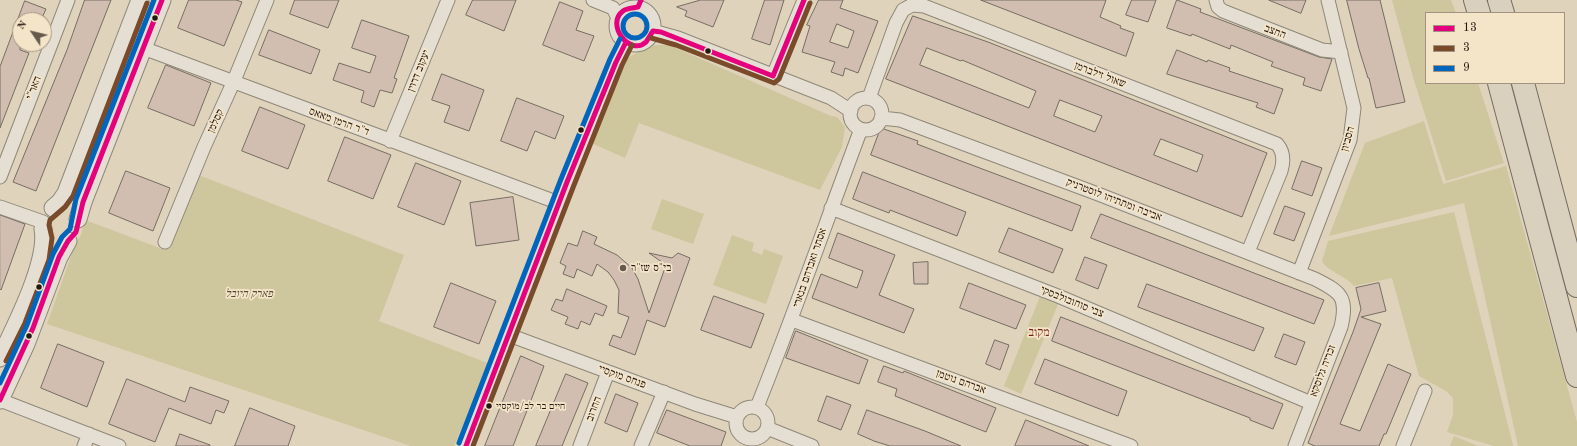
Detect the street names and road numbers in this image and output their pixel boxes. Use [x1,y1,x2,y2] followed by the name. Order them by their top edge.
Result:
[1262,22,1288,42] street label: החצב
[405,48,433,94] street label: יעקוב דרוין
[1072,59,1128,91] street label: שאול זילברמן
[23,74,45,102] street label: האר"י
[307,105,371,139] street label: ד"ר הרמן מאאס
[205,107,227,135] street label: קסלמן
[1338,125,1358,153] street label: הסביון
[1064,176,1164,224] street label: אביבה ומתתיהו לוסטרניק
[790,226,830,310] street label: אסתר ואברהם בנארי
[1038,283,1106,321] street label: צבי סוחובולבסקי
[1307,343,1339,399] street label: זכריה גלוסקא
[596,362,648,392] street label: פנחס מוקסיי
[934,367,988,397] street label: אברהם נוטמן
[583,395,605,423] street label: החרוב

